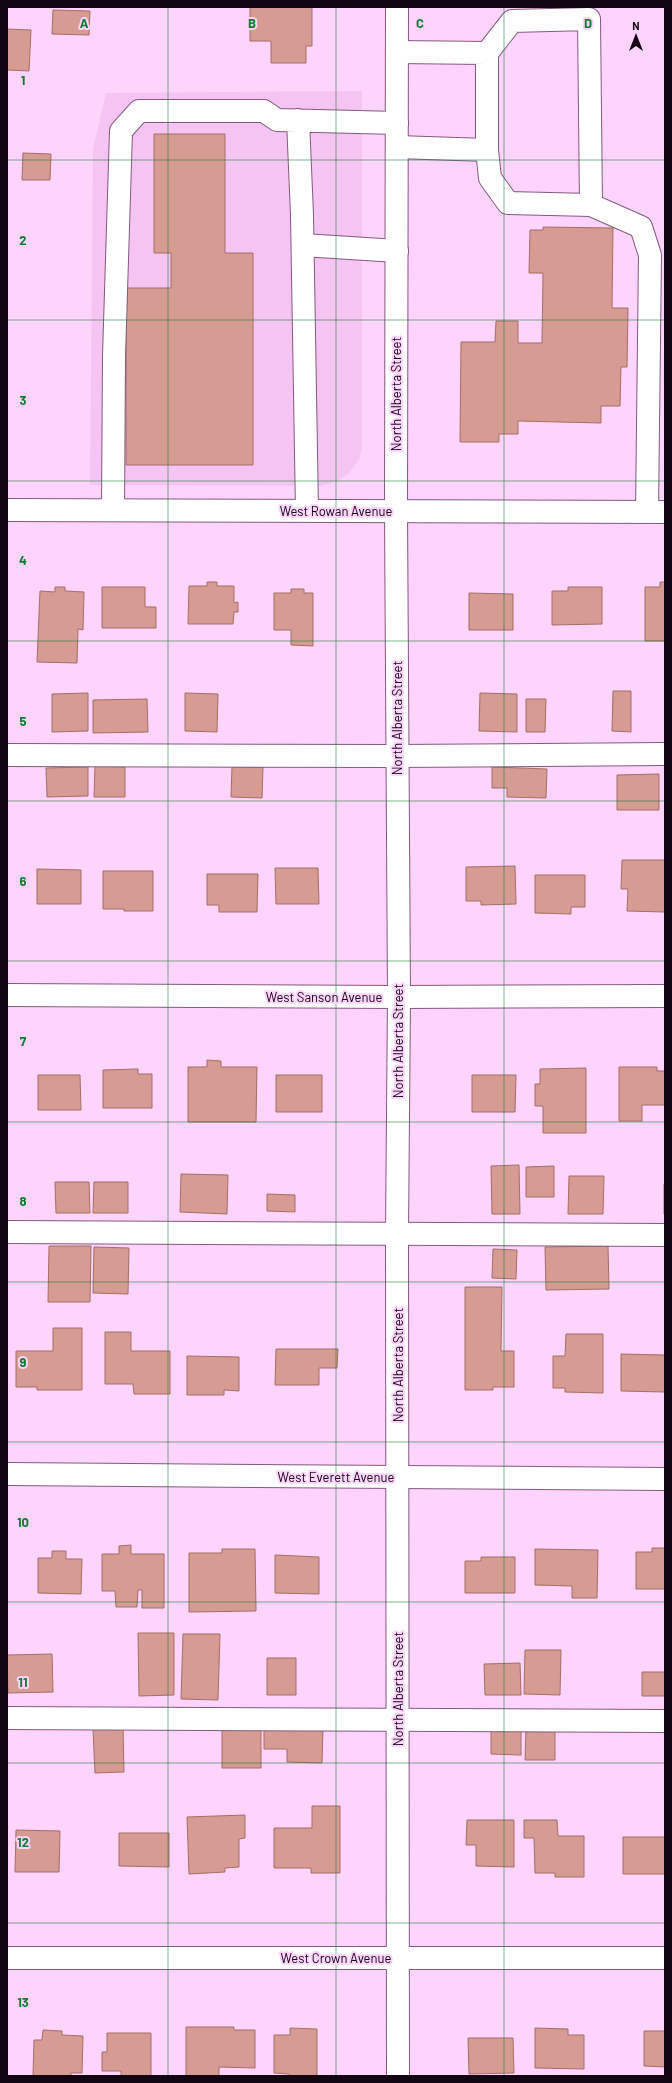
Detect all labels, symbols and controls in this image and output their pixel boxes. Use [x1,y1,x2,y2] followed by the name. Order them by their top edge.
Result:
[80,15,89,31] text: A
[248,15,256,31] text: B
[416,15,424,31] text: C
[584,15,592,31] text: D
[616,16,656,56] north arrow
[632,19,640,32] text: N
[21,72,25,88] text: 1
[19,232,27,248] text: 2
[388,337,404,451] street label: North Alberta Street
[19,392,27,408] text: 3
[280,503,392,519] street label: West Rowan Avenue
[19,552,27,568] text: 4
[389,661,405,775] street label: North Alberta Street
[19,713,27,729] text: 5
[20,873,27,889] text: 6
[390,984,406,1098] street label: North Alberta Street
[266,989,382,1005] street label: West Sanson Avenue
[20,1033,27,1049] text: 7
[19,1193,27,1209] text: 8
[390,1308,406,1422] street label: North Alberta Street
[20,1354,27,1370] text: 9
[278,1469,394,1485] street label: West Everett Avenue
[17,1514,29,1530] text: 10
[390,1632,406,1746] street label: North Alberta Street
[18,1674,28,1690] text: 11
[17,1834,29,1850] text: 12
[281,1950,391,1966] street label: West Crown Avenue
[17,1994,29,2010] text: 13

